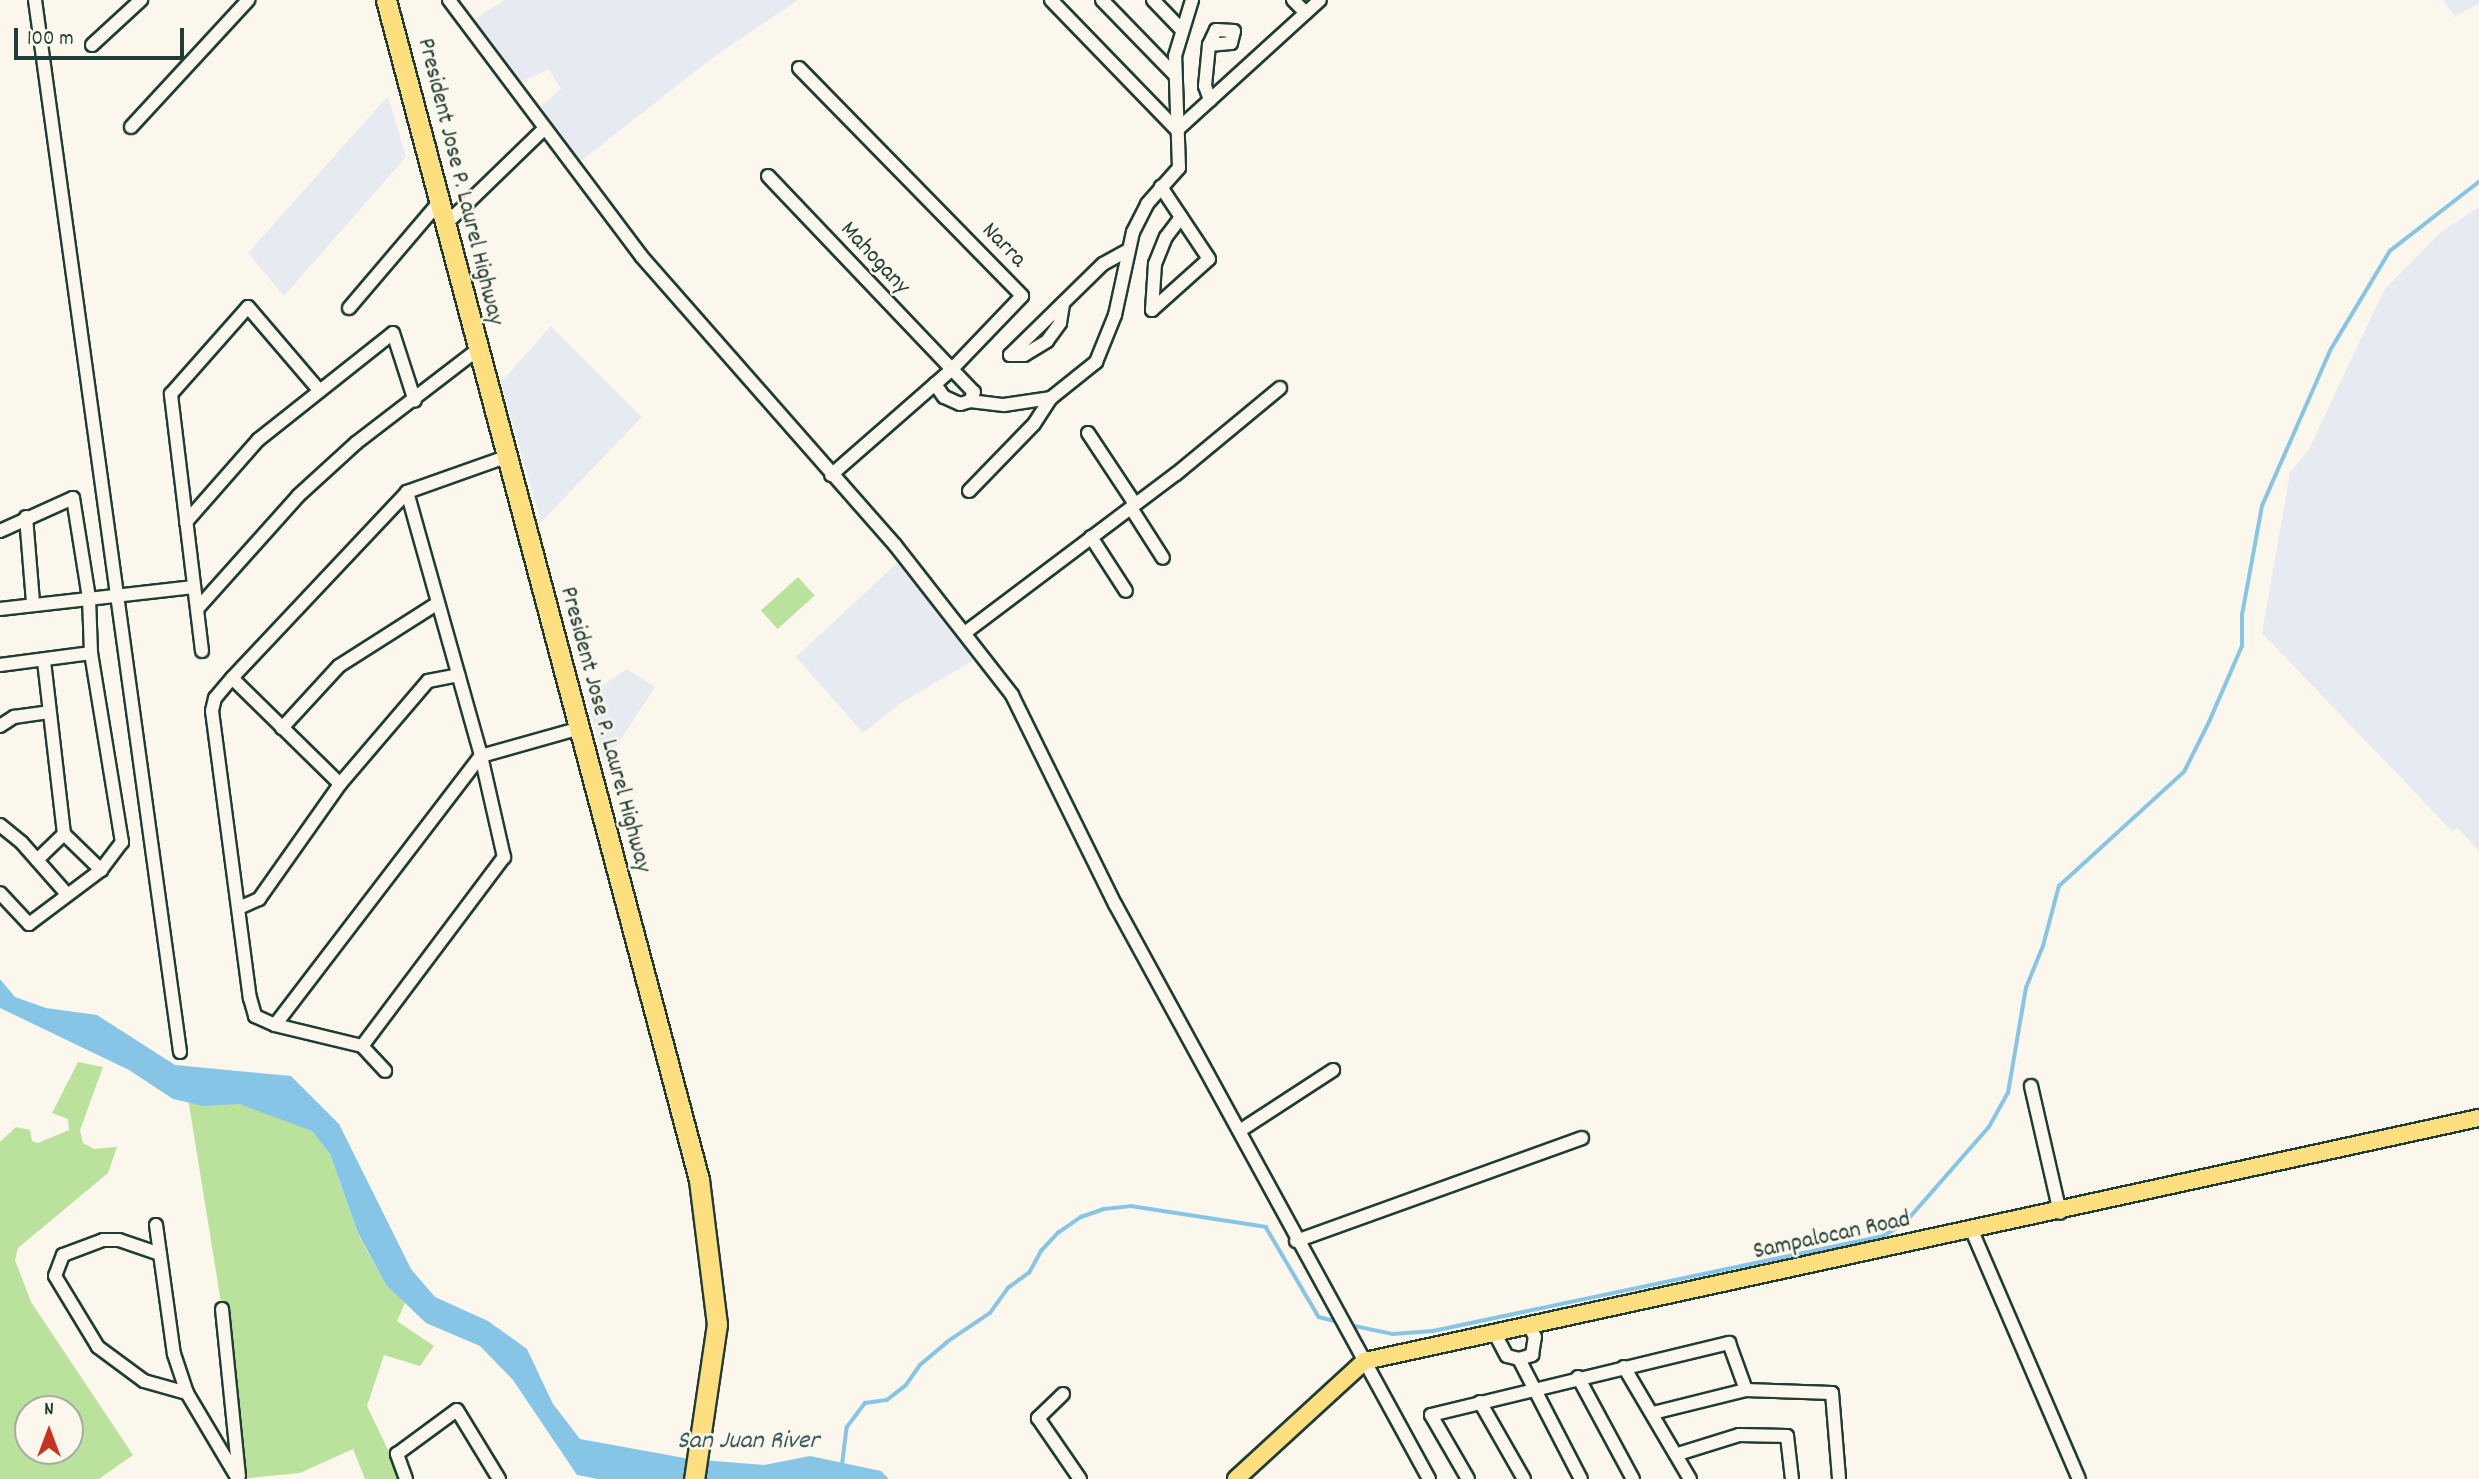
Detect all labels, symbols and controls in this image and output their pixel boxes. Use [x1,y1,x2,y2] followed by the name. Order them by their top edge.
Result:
[18,14,187,58] scale bar
[27,25,74,55] text: 100 m
[409,36,509,328] street label: President Jose P. Laurel Highway
[833,216,915,302] street label: Mahogany
[975,217,1031,275] street label: Narra
[552,584,656,876] street label: President Jose P. Laurel Highway
[1751,1206,1913,1268] street label: Sampalocan Road
[14,1395,84,1465] north arrow
[44,1397,54,1424] text: N
[677,1426,819,1458] water label: San Juan River

